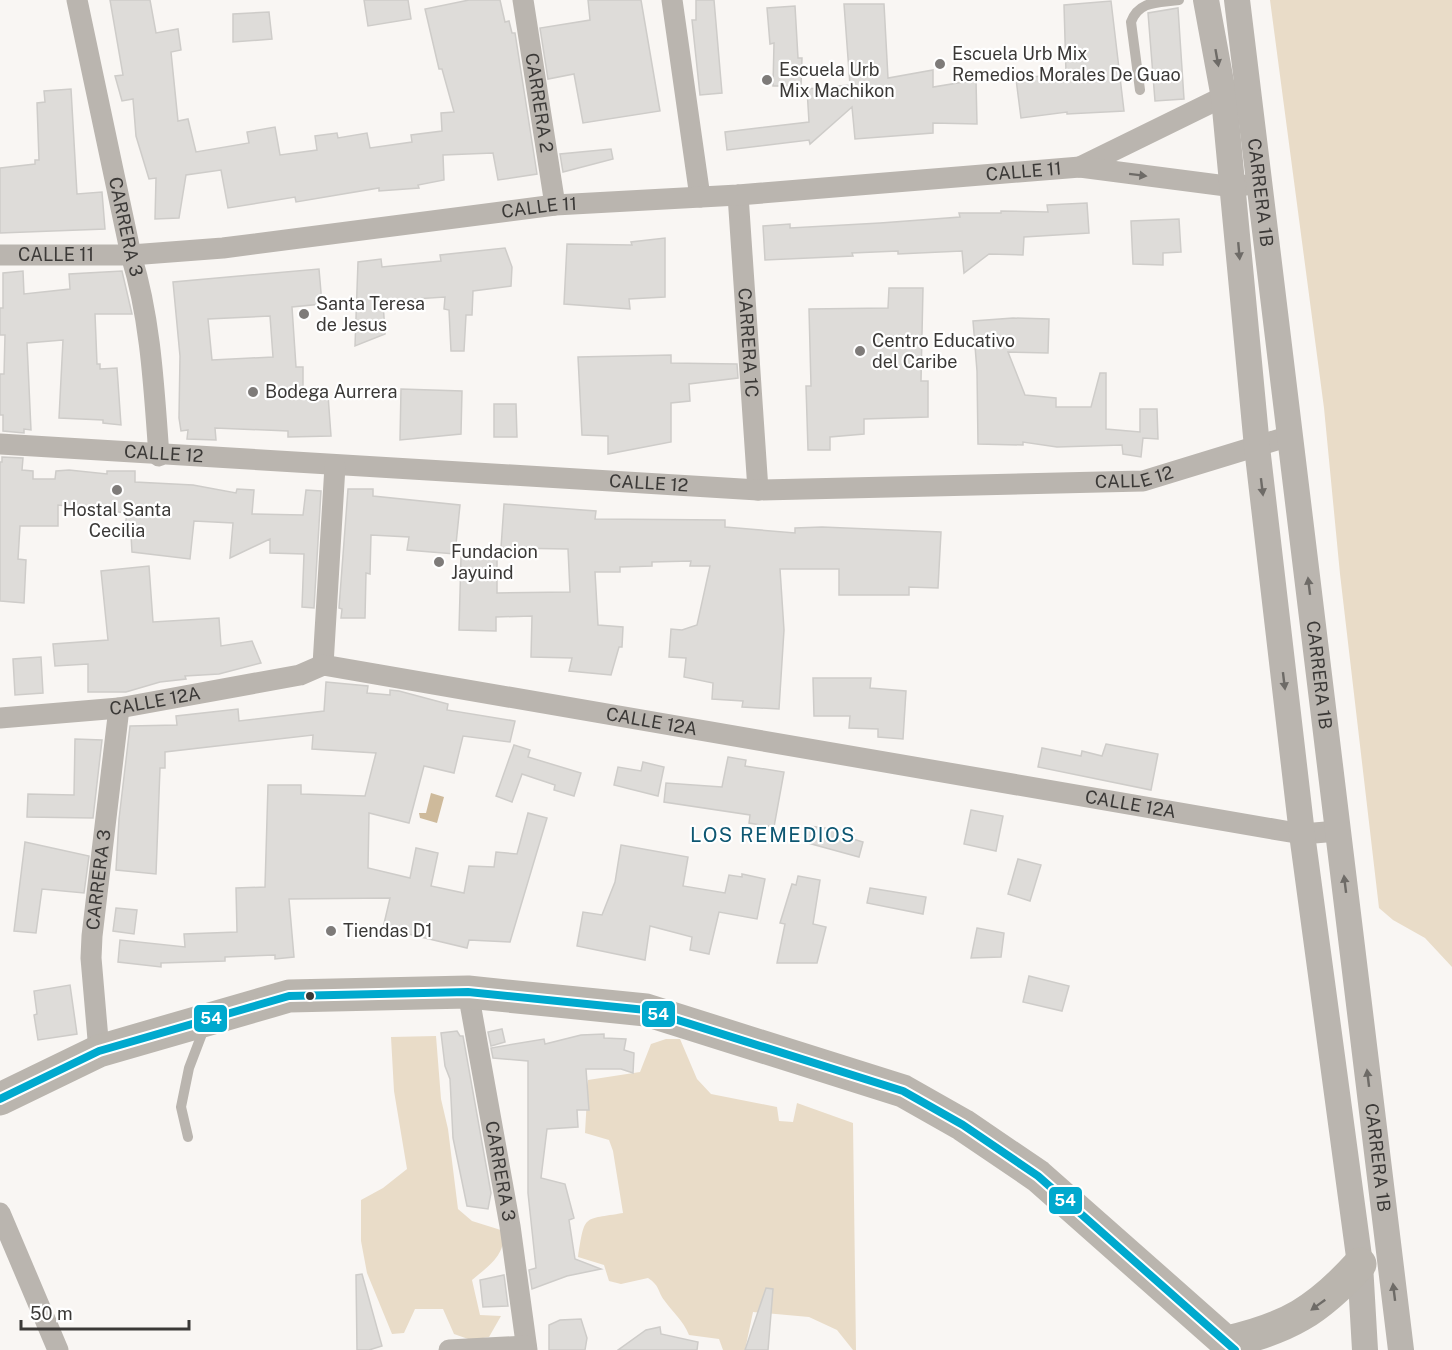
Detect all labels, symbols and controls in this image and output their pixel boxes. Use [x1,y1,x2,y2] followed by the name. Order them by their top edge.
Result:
[952,43,1181,85] place label: Escuela Urb Mix Remedios Morales De Guao
[1212,48,1221,67] one-way arrow
[521,51,558,154] street label: CARRERA 2
[933,57,947,71] marker: Escuela Urb Mix Remedios Morales De Guao
[779,59,895,101] place label: Escuela Urb Mix Machikon
[760,73,774,87] marker: Escuela Urb Mix Machikon
[1244,137,1278,248] street label: CARRERA 1B
[985,158,1062,185] street label: CALLE 11
[1128,170,1147,179] one-way arrow
[105,175,148,279] street label: CARRERA 3
[500,193,577,222] street label: CALLE 11
[1235,242,1244,261] one-way arrow
[18,244,94,265] street label: CALLE 11
[734,287,763,398] street label: CARRERA 1C
[316,293,425,335] place label: Santa Teresa de Jesus
[297,307,311,321] marker: Santa Teresa de Jesus
[872,330,1015,372] place label: Centro Educativo del Caribe
[853,344,867,358] marker: Centro Educativo del Caribe
[265,381,397,402] place label: Bodega Aurrera
[246,385,260,399] marker: Bodega Aurrera
[123,441,204,466] street label: CALLE 12
[1095,461,1176,492] street label: CALLE 12
[609,470,689,496] street label: CALLE 12
[1257,478,1266,497] one-way arrow
[110,483,124,497] marker: Hostal Santa Cecilia
[63,499,171,541] place label: Hostal Santa Cecilia
[451,541,538,583] place label: Fundacion Jayuind
[432,555,446,569] marker: Fundacion Jayuind
[1304,577,1313,596] one-way arrow
[1302,619,1337,731] street label: CARRERA 1B
[1279,671,1289,690] one-way arrow
[109,682,202,719] street label: CALLE 12A
[605,703,699,739] street label: CALLE 12A
[1083,786,1178,822] street label: CALLE 12A
[690,823,856,847] district label: LOS REMEDIOS
[82,828,115,931] street label: CARRERA 3
[1340,874,1349,893] one-way arrow
[343,920,433,941] place label: Tiendas D1
[324,924,338,938] marker: Tiendas D1
[304,990,316,1002] unlabelled marker
[641,1000,676,1028] line badge: 54
[193,1004,228,1033] line badge: 54
[647,1005,669,1024] text: 54
[200,1009,222,1028] text: 54
[1363,1068,1373,1087] one-way arrow
[1361,1102,1395,1213] street label: CARRERA 1B
[481,1119,520,1223] street label: CARRERA 3
[1048,1186,1083,1215] line badge: 54
[1054,1191,1076,1210] text: 54
[1390,1282,1399,1301] one-way arrow
[21,1293,189,1331] scale bar
[1310,1299,1326,1311] one-way arrow
[30,1303,73,1324] text: 50 m

